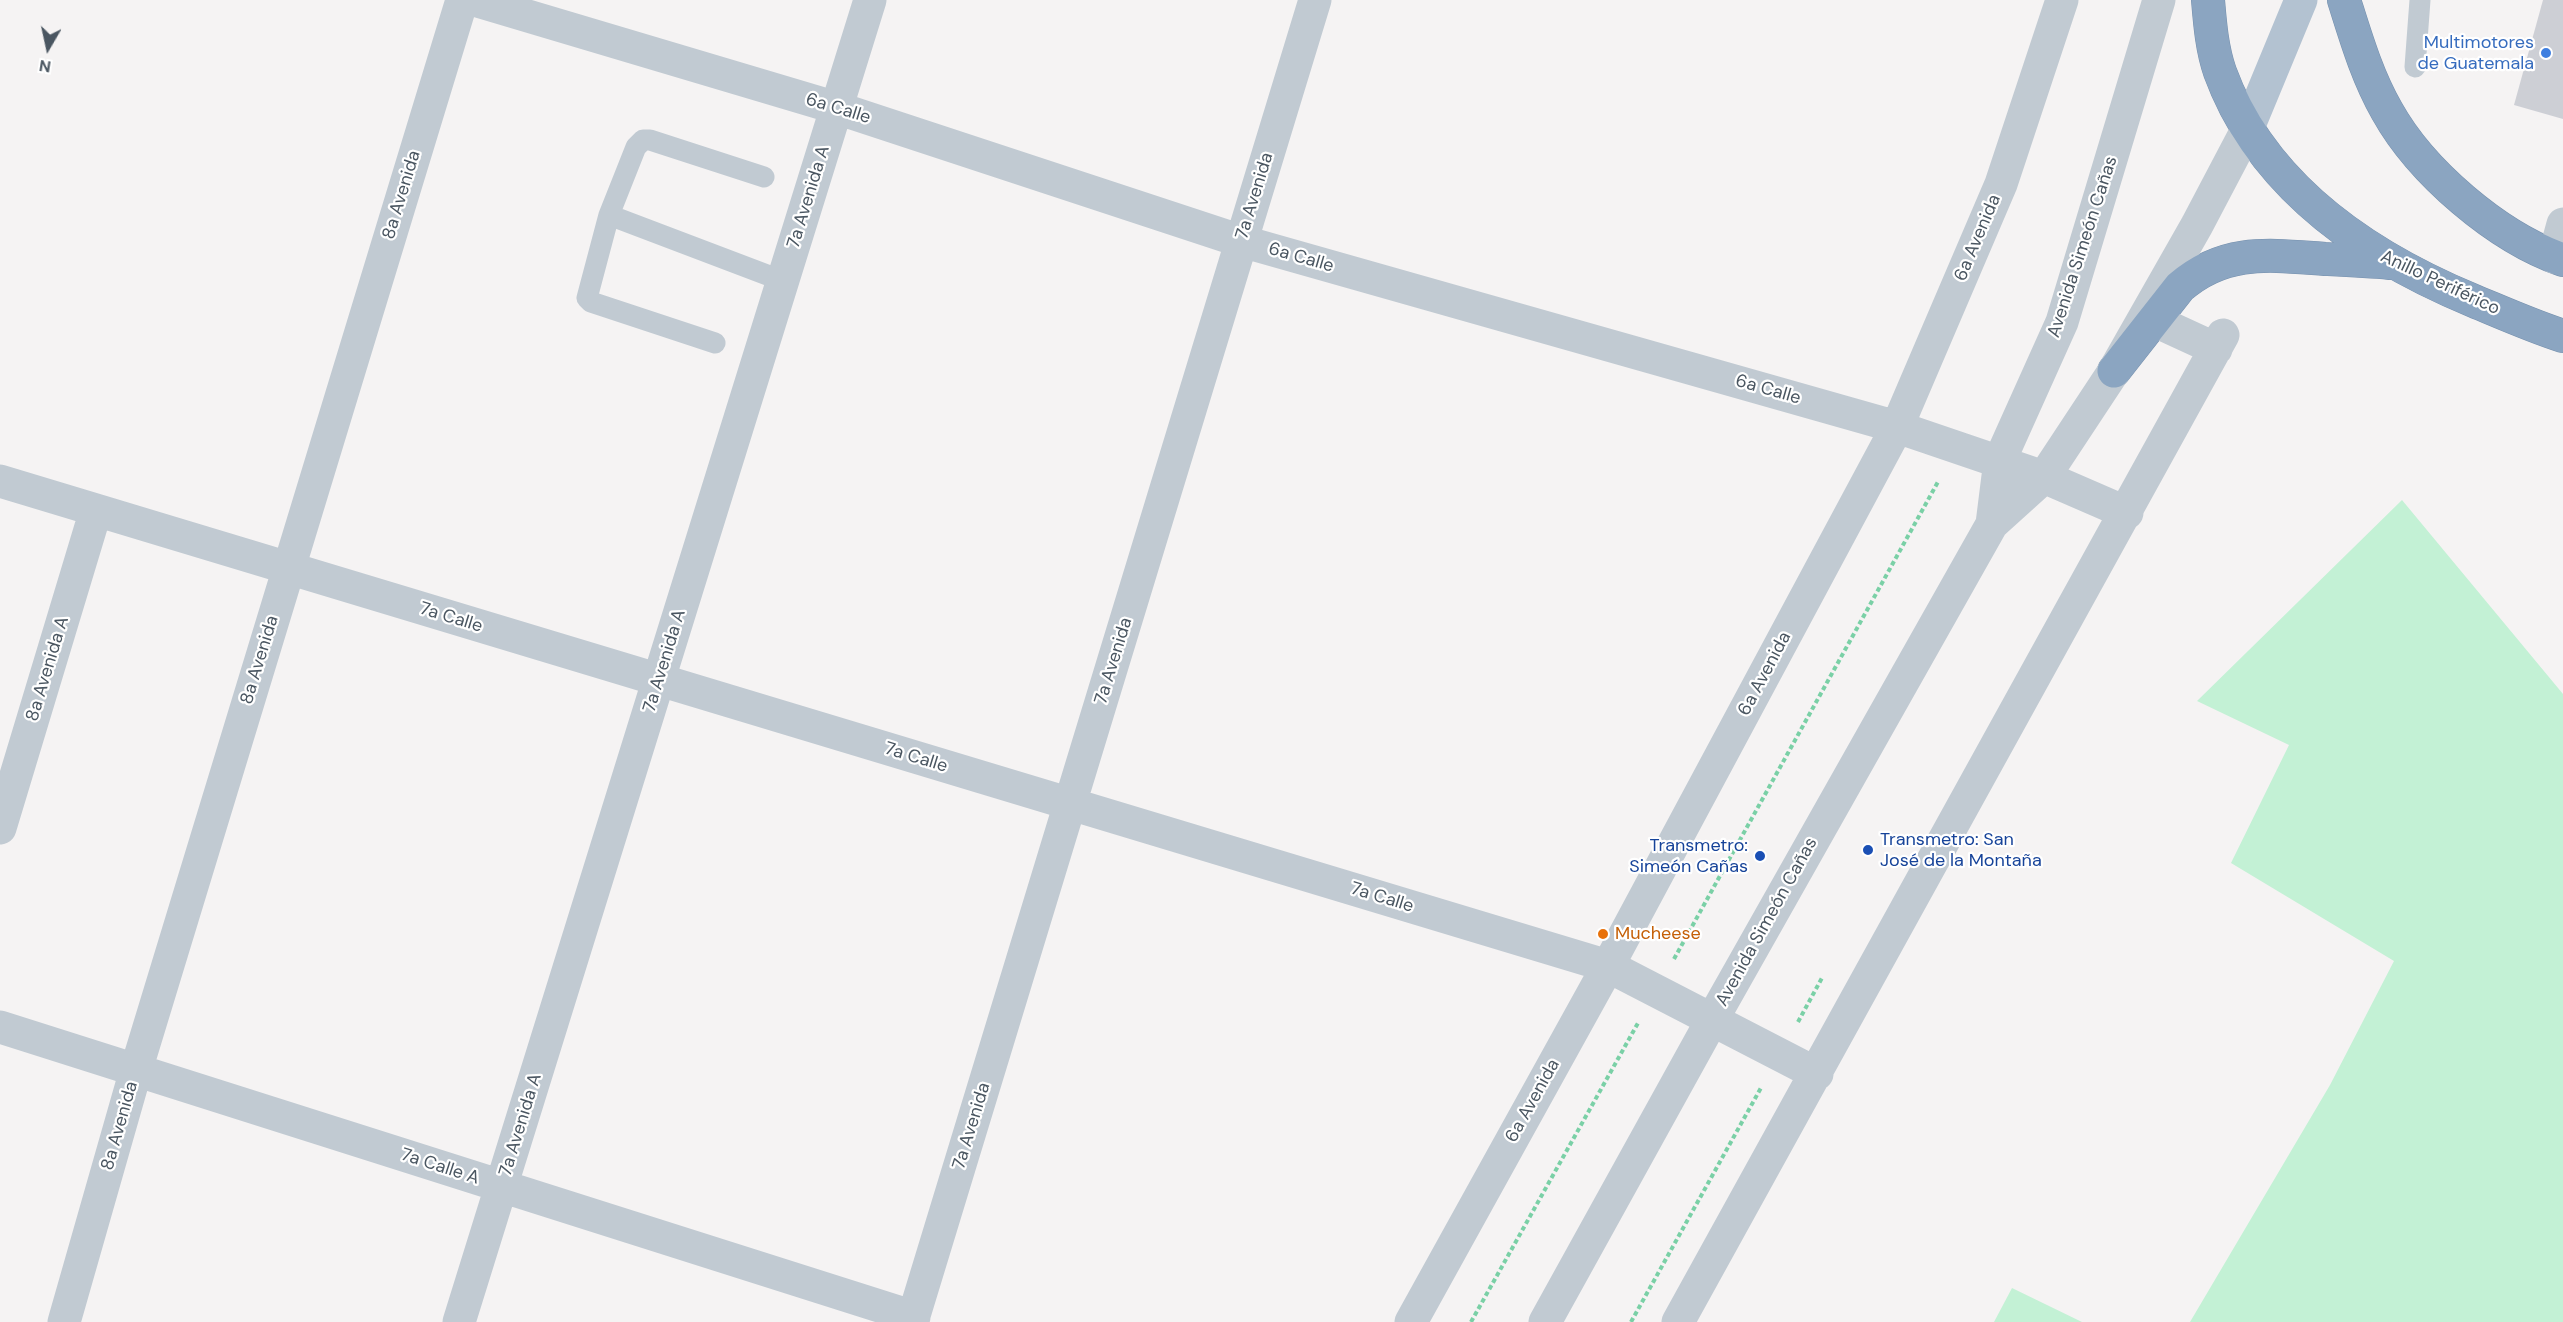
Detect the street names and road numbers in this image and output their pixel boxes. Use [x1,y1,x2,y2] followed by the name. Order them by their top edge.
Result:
[803,89,873,129] street label: 6a Calle
[783,143,835,251] street label: 7a Avenida A
[378,148,426,242] street label: 8a Avenida
[1232,150,1278,242] street label: 7a Avenida
[2043,154,2123,340] street label: Avenida Simeón Cañas
[1950,191,2006,285] street label: 6a Avenida
[1266,238,1336,278] street label: 6a Calle
[2377,246,2503,320] street label: Anillo Periférico
[1733,370,1803,410] street label: 6a Calle
[417,598,485,638] street label: 7a Calle
[639,607,691,715] street label: 7a Avenida A
[236,613,284,707] street label: 8a Avenida
[22,614,74,724] street label: 8a Avenida A
[1091,615,1137,707] street label: 7a Avenida
[1734,628,1796,720] street label: 6a Avenida
[882,738,950,778] street label: 7a Calle
[1712,834,1822,1010] street label: Avenida Simeón Cañas
[1348,878,1416,918] street label: 7a Calle
[1501,1056,1565,1146] street label: 6a Avenida
[495,1071,547,1179] street label: 7a Avenida A
[97,1079,143,1173] street label: 8a Avenida
[949,1080,995,1172] street label: 7a Avenida
[398,1144,482,1190] street label: 7a Calle A

